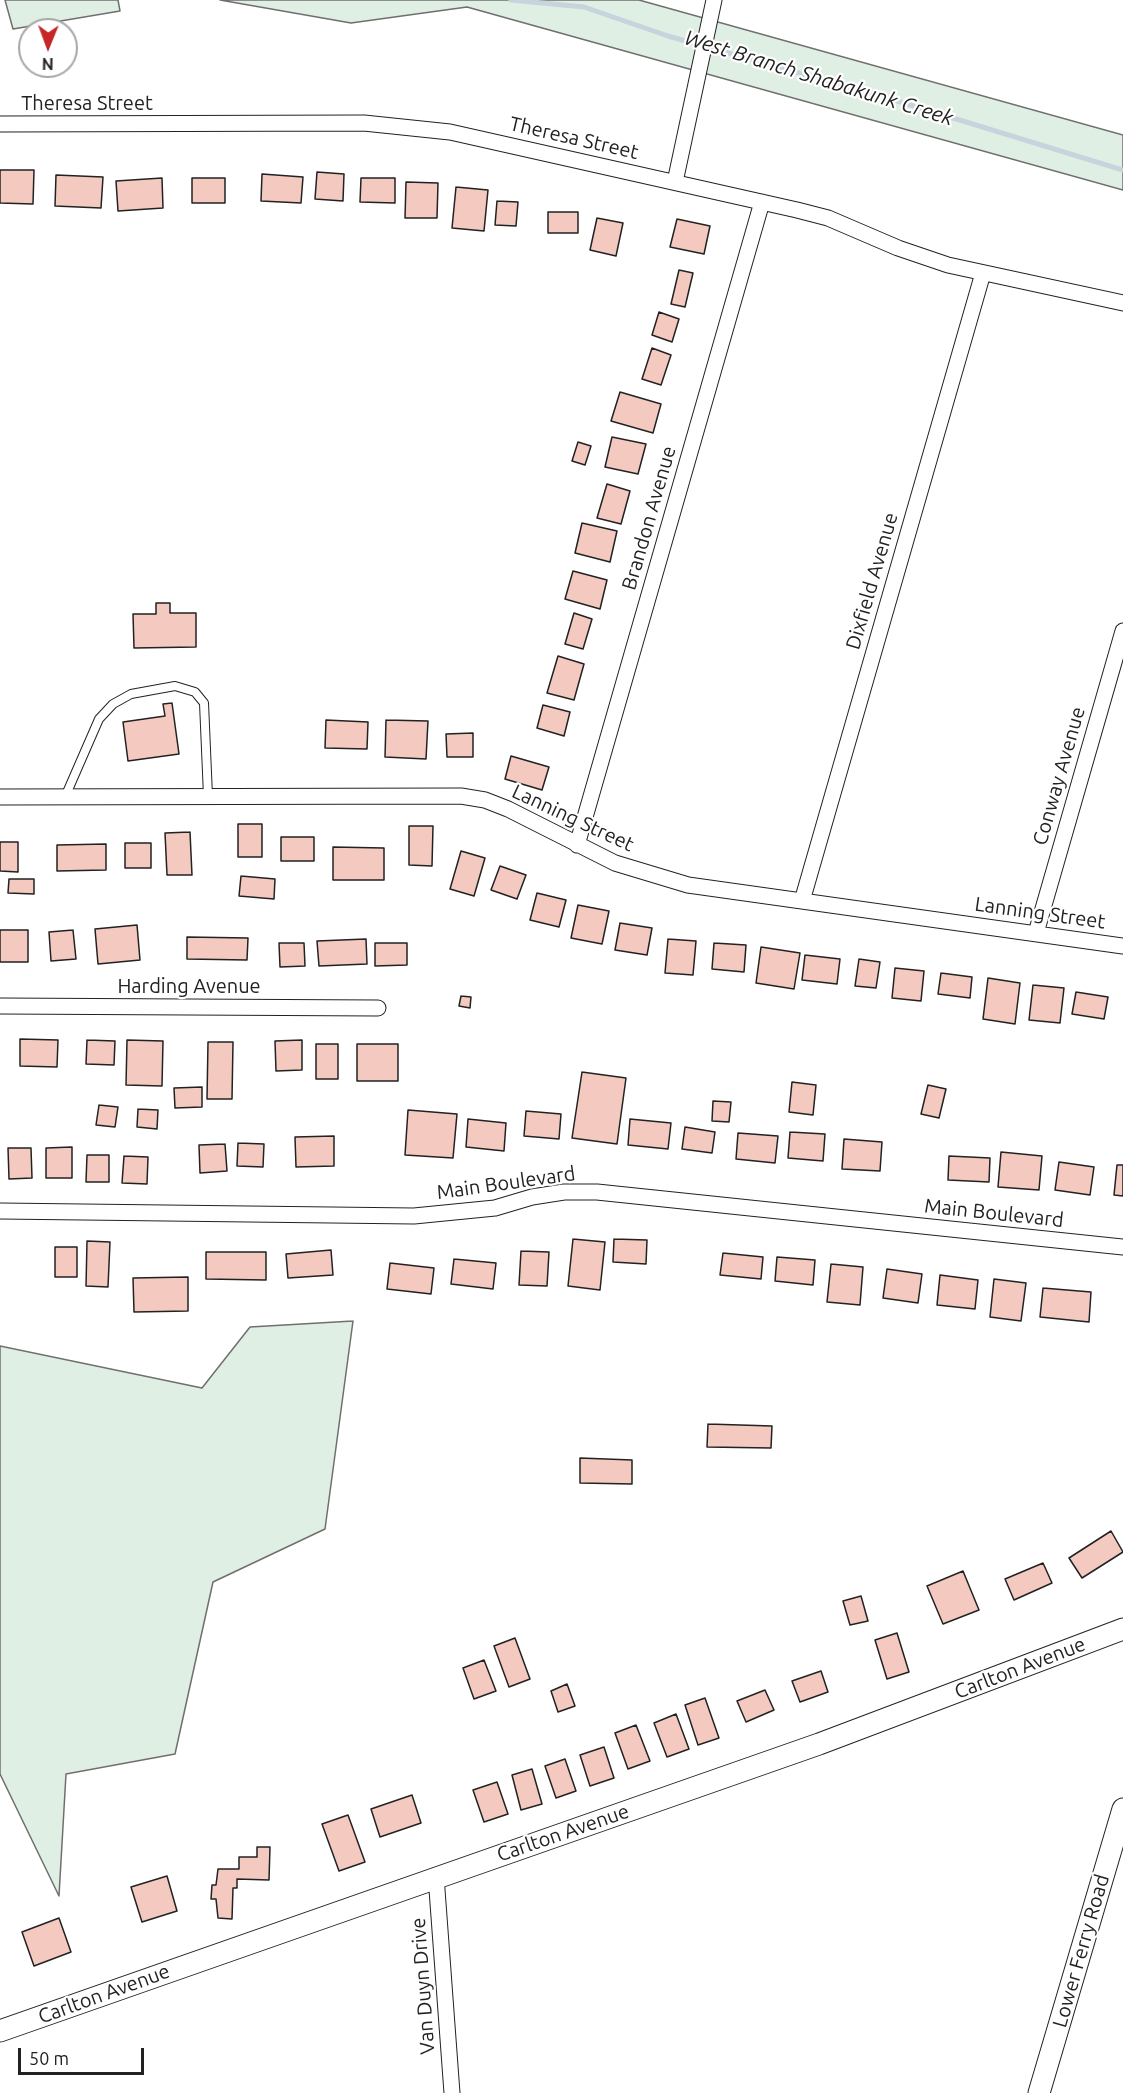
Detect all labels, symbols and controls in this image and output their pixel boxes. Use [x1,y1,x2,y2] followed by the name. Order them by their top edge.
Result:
[18,18,78,78] north arrow
[681,25,957,131] water label: West Branch Shabakunk Creek
[42,55,54,73] text: N
[21,91,153,115] street label: Theresa Street
[507,112,641,164] street label: Theresa Street
[617,443,681,593] street label: Brandon Avenue
[841,510,903,652] street label: Dixfield Avenue
[1028,704,1090,848] street label: Conway Avenue
[508,779,638,857] street label: Lanning Street
[973,892,1107,934] street label: Lanning Street
[117,974,261,998] street label: Harding Avenue
[435,1161,577,1205] street label: Main Boulevard
[923,1194,1065,1232] street label: Main Boulevard
[951,1632,1089,1704] street label: Carlton Avenue
[494,1799,632,1867] street label: Carlton Avenue
[1048,1872,1114,2030] street label: Lower Ferry Road
[406,1917,440,2055] street label: Van Duyn Drive
[35,1959,173,2029] street label: Carlton Avenue
[21,2036,147,2074] scale bar
[29,2048,69,2068] text: 50 m

